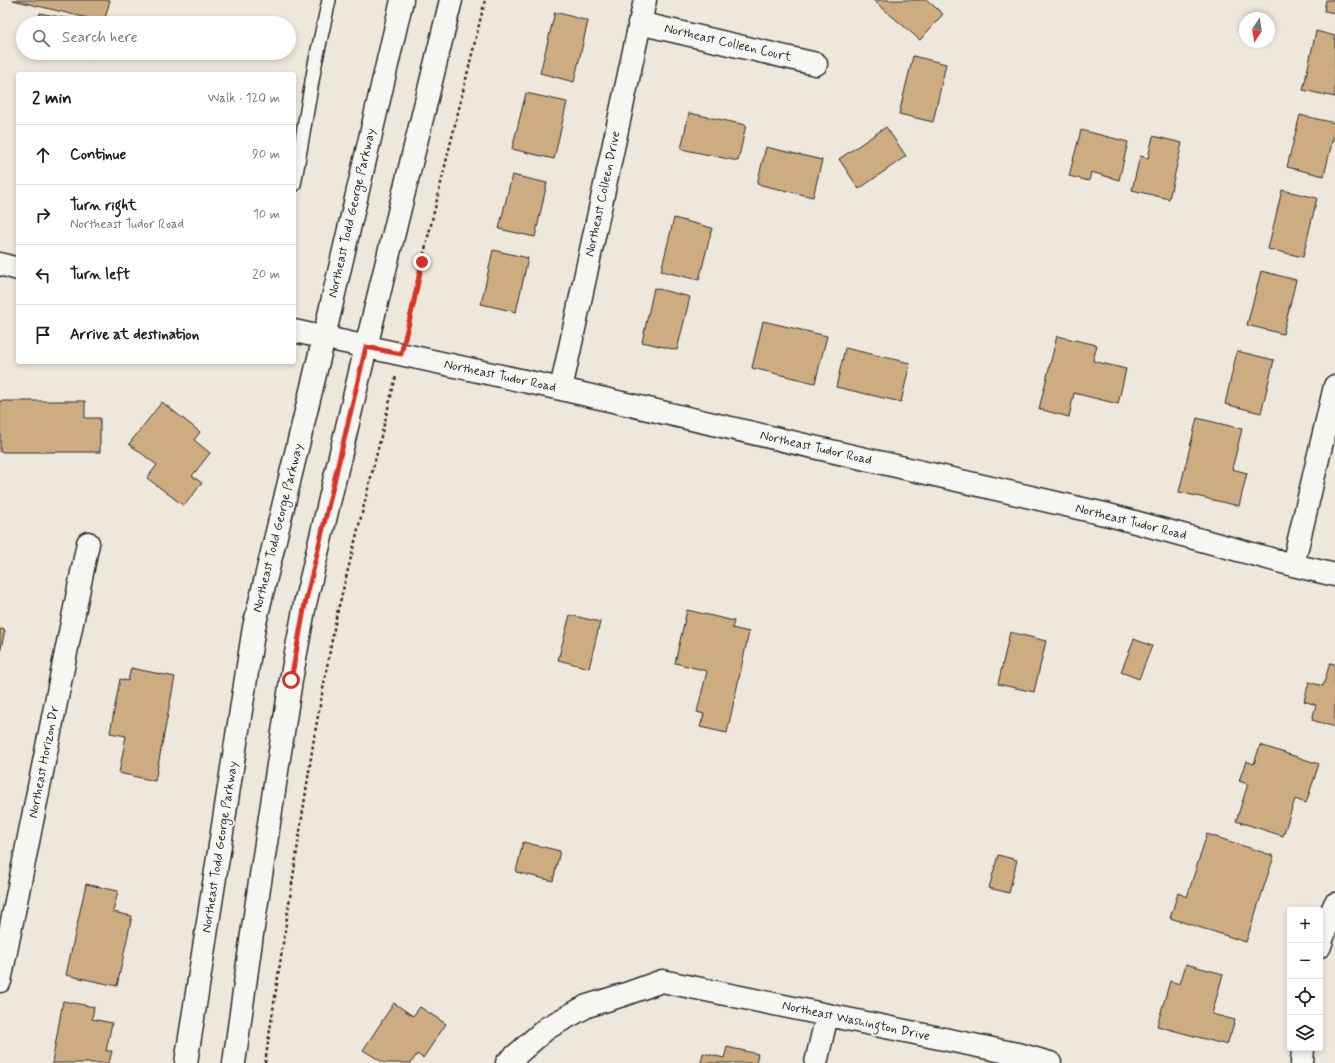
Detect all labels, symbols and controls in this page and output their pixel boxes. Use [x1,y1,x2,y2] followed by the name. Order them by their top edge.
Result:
[1239,12,1275,48] north arrow
[16,16,296,60] search box
[663,20,794,66] street label: Northeast Colleen Court
[30,27,52,49] icon: search
[62,28,138,48] text: Search here
[32,87,72,109] text: 2 min
[208,90,280,107] text: Walk · 120 m
[324,126,381,300] street label: Northeast Todd George Parkway
[581,129,625,258] street label: Northeast Colleen Drive
[32,144,54,166] icon: ahead
[70,145,126,165] text: Continue
[252,146,280,163] text: 90 m
[70,196,137,216] text: Turn right
[32,204,54,226] icon: right
[253,206,280,223] text: 10 m
[70,216,184,233] text: Northeast Tudor Road
[413,253,431,271] route end
[32,264,54,286] icon: left
[70,265,130,285] text: Turn left
[252,266,280,283] text: 20 m
[32,324,54,346] icon: arrive
[70,325,199,345] text: Arrive at destination
[442,356,558,396] street label: Northeast Tudor Road
[758,427,874,469] street label: Northeast Tudor Road
[249,441,308,615] street label: Northeast Todd George Parkway
[1074,500,1188,544] street label: Northeast Tudor Road
[282,671,300,689] route start
[25,703,63,820] street label: Northeast Horizon Dr
[198,760,243,934] street label: Northeast Todd George Parkway
[1287,907,1323,1051] map controls
[1287,907,1323,943] button: +
[1287,943,1323,979] button: −
[1287,979,1323,1015] button: locate
[780,997,932,1047] street label: Northeast Washington Drive
[1287,1015,1323,1051] button: layers

